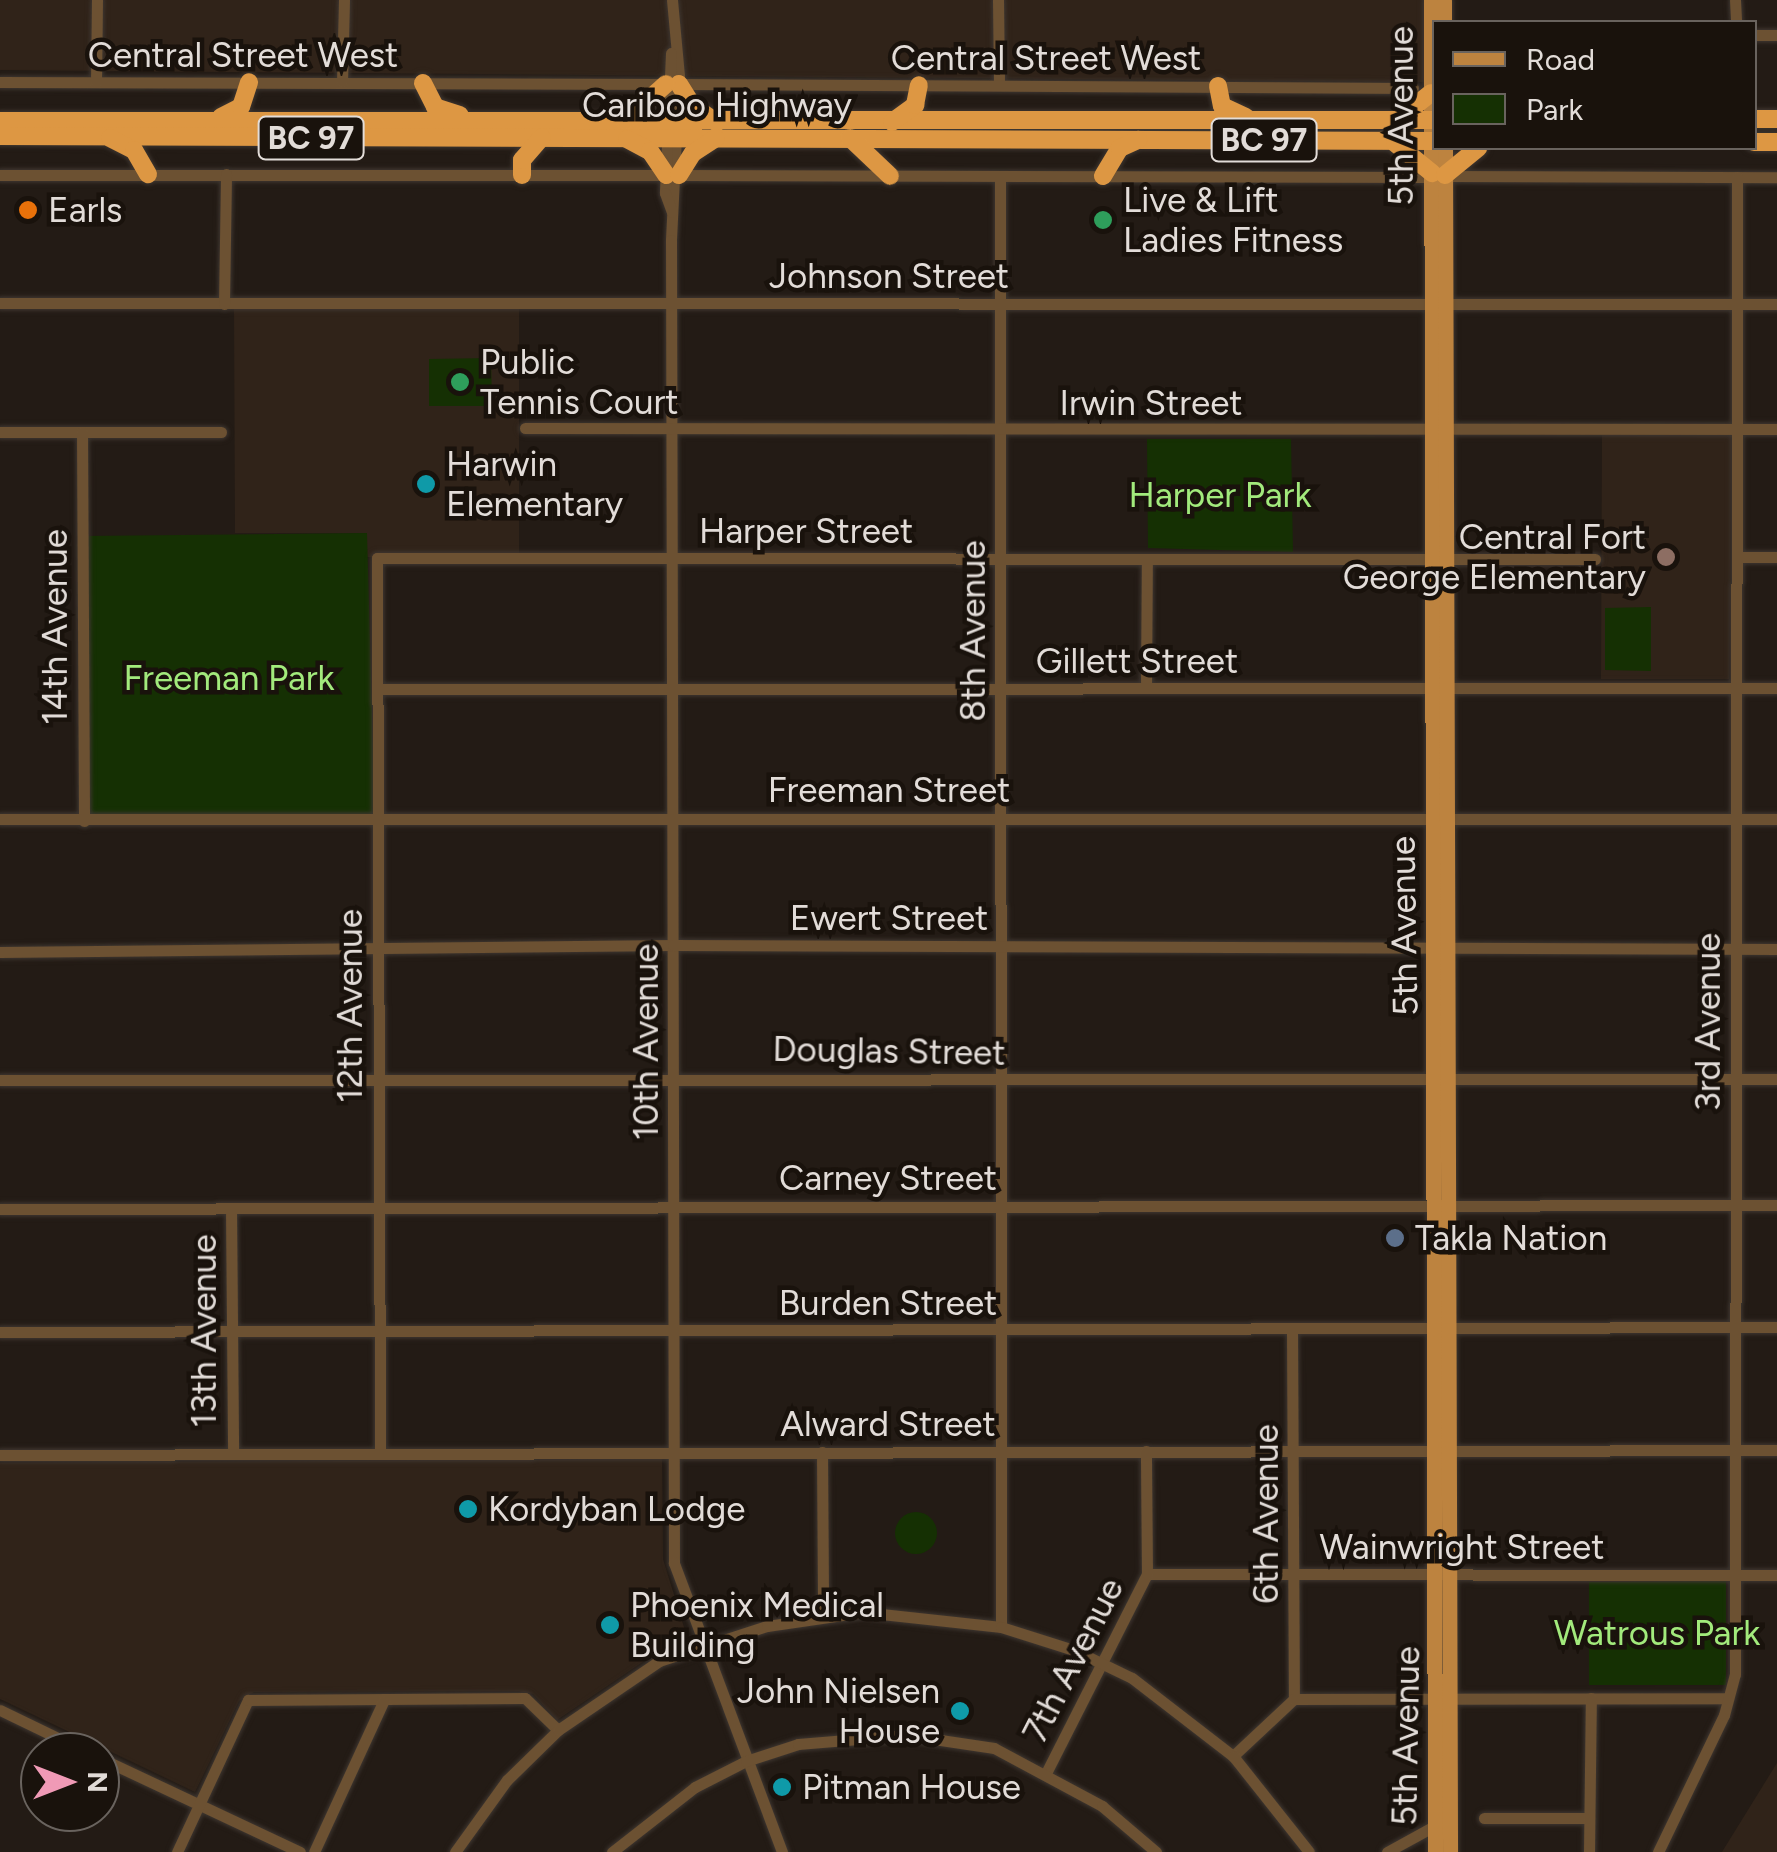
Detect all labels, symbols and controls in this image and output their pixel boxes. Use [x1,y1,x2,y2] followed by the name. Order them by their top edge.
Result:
[1432,20,1757,150] legend
[1380,26,1422,206] street label: 5th Avenue
[88,34,398,76] street label: Central Street West
[891,37,1201,79] street label: Central Street West
[1526,41,1595,78] text: Road
[582,84,852,126] street label: Cariboo Highway
[1526,91,1583,128] text: Park
[256,111,366,165] road number: BC 97
[1209,113,1319,167] road number: BC 97
[1123,179,1343,261] place label: Live & Lift Ladies Fitness
[48,189,122,231] place label: Earls
[17,199,39,221] marker: Earls
[1092,209,1114,231] marker: Live & Lift Ladies Fitness
[769,255,1009,297] street label: Johnson Street
[480,341,679,423] place label: Public Tennis Court
[449,371,471,393] marker: Public Tennis Court
[1059,382,1243,424] street label: Irwin Street
[446,443,623,525] place label: Harwin Elementary
[415,473,437,495] marker: Harwin Elementary
[1129,474,1311,516] park label: Harper Park
[699,510,913,552] street label: Harper Street
[1343,516,1646,598] place label: Central Fort George Elementary
[34,529,76,725] street label: 14th Avenue
[952,540,994,722] street label: 8th Avenue
[1655,546,1677,568] marker: Central Fort George Elementary
[1036,640,1238,682] street label: Gillett Street
[123,657,335,699] park label: Freeman Park
[768,769,1010,811] street label: Freeman Street
[1381,836,1427,1016] street label: 5th Avenue
[790,897,988,939] street label: Ewert Street
[329,909,371,1103] street label: 12th Avenue
[1687,933,1729,1111] street label: 3rd Avenue
[625,944,667,1140] street label: 10th Avenue
[772,1028,1006,1074] street label: Douglas Street
[779,1157,997,1199] street label: Carney Street
[1415,1217,1607,1259] place label: Takla Nation
[1384,1227,1406,1249] marker: Takla Nation
[183,1234,225,1428] street label: 13th Avenue
[779,1282,997,1324] street label: Burden Street
[780,1403,996,1445] street label: Alward Street
[1245,1424,1287,1604] street label: 6th Avenue
[488,1488,745,1530] place label: Kordyban Lodge
[457,1498,479,1520] marker: Kordyban Lodge
[1320,1526,1604,1568] street label: Wainwright Street
[1014,1571,1132,1749] street label: 7th Avenue
[630,1584,884,1666] place label: Phoenix Medical Building
[1554,1612,1760,1654] park label: Watrous Park
[599,1614,621,1636] marker: Phoenix Medical Building
[1383,1646,1429,1826] street label: 5th Avenue
[737,1670,940,1752] place label: John Nielsen House
[949,1700,971,1722] marker: John Nielsen House
[20,1732,120,1832] north arrow
[802,1766,1021,1808] place label: Pitman House
[81,1771,115,1793] text: N
[771,1776,793,1798] marker: Pitman House

